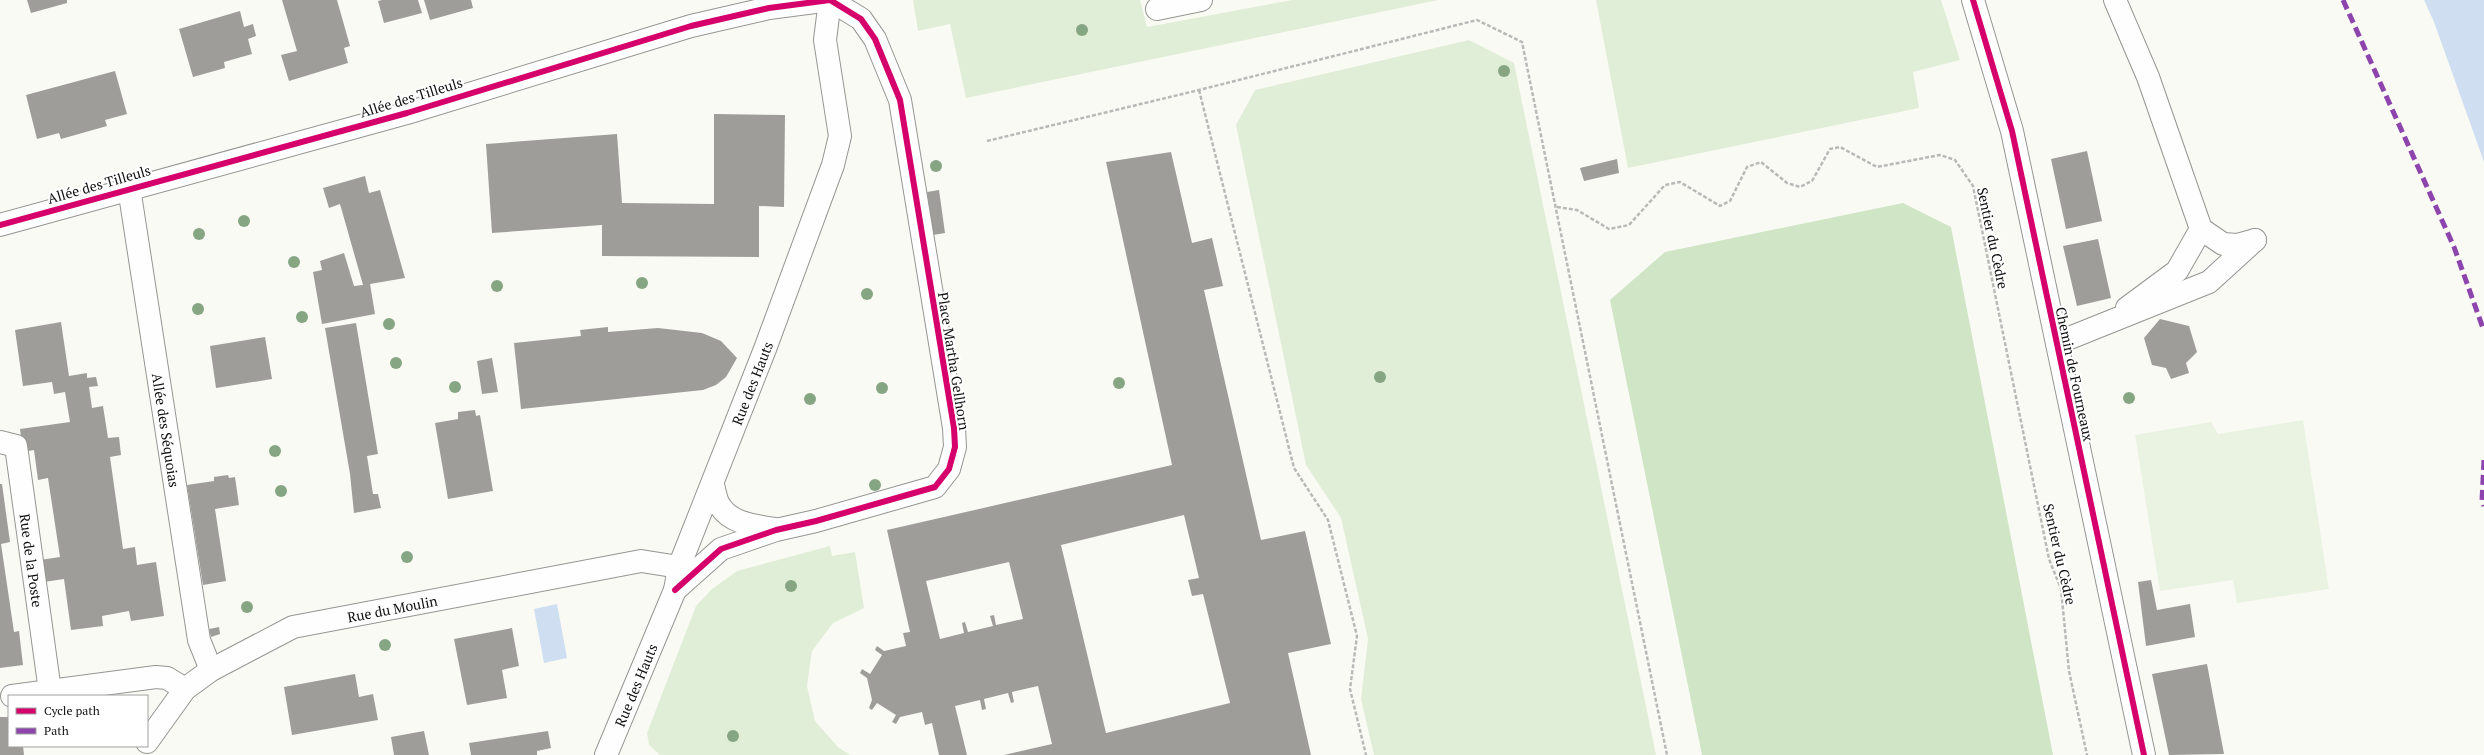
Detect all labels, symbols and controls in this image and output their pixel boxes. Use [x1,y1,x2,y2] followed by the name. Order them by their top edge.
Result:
[357,72,465,122] street label: Allée des Tilleuls
[45,160,153,208] street label: Allée des Tilleuls
[1973,186,2013,290] street label: Sentier du Cèdre
[934,291,974,432] street label: Place Martha Gellhorn
[2051,305,2099,444] street label: Chemin de Fourneaux
[727,339,777,428] street label: Rue des Hauts
[148,372,185,488] street label: Allée des Séquoias
[2039,502,2081,606] street label: Sentier du Cèdre
[16,512,48,608] street label: Rue de la Poste
[346,590,440,626] street label: Rue du Moulin
[610,640,661,729] street label: Rue des Hauts
[8,695,148,747] legend
[44,703,100,718] text: Cycle path
[44,723,69,738] text: Path

